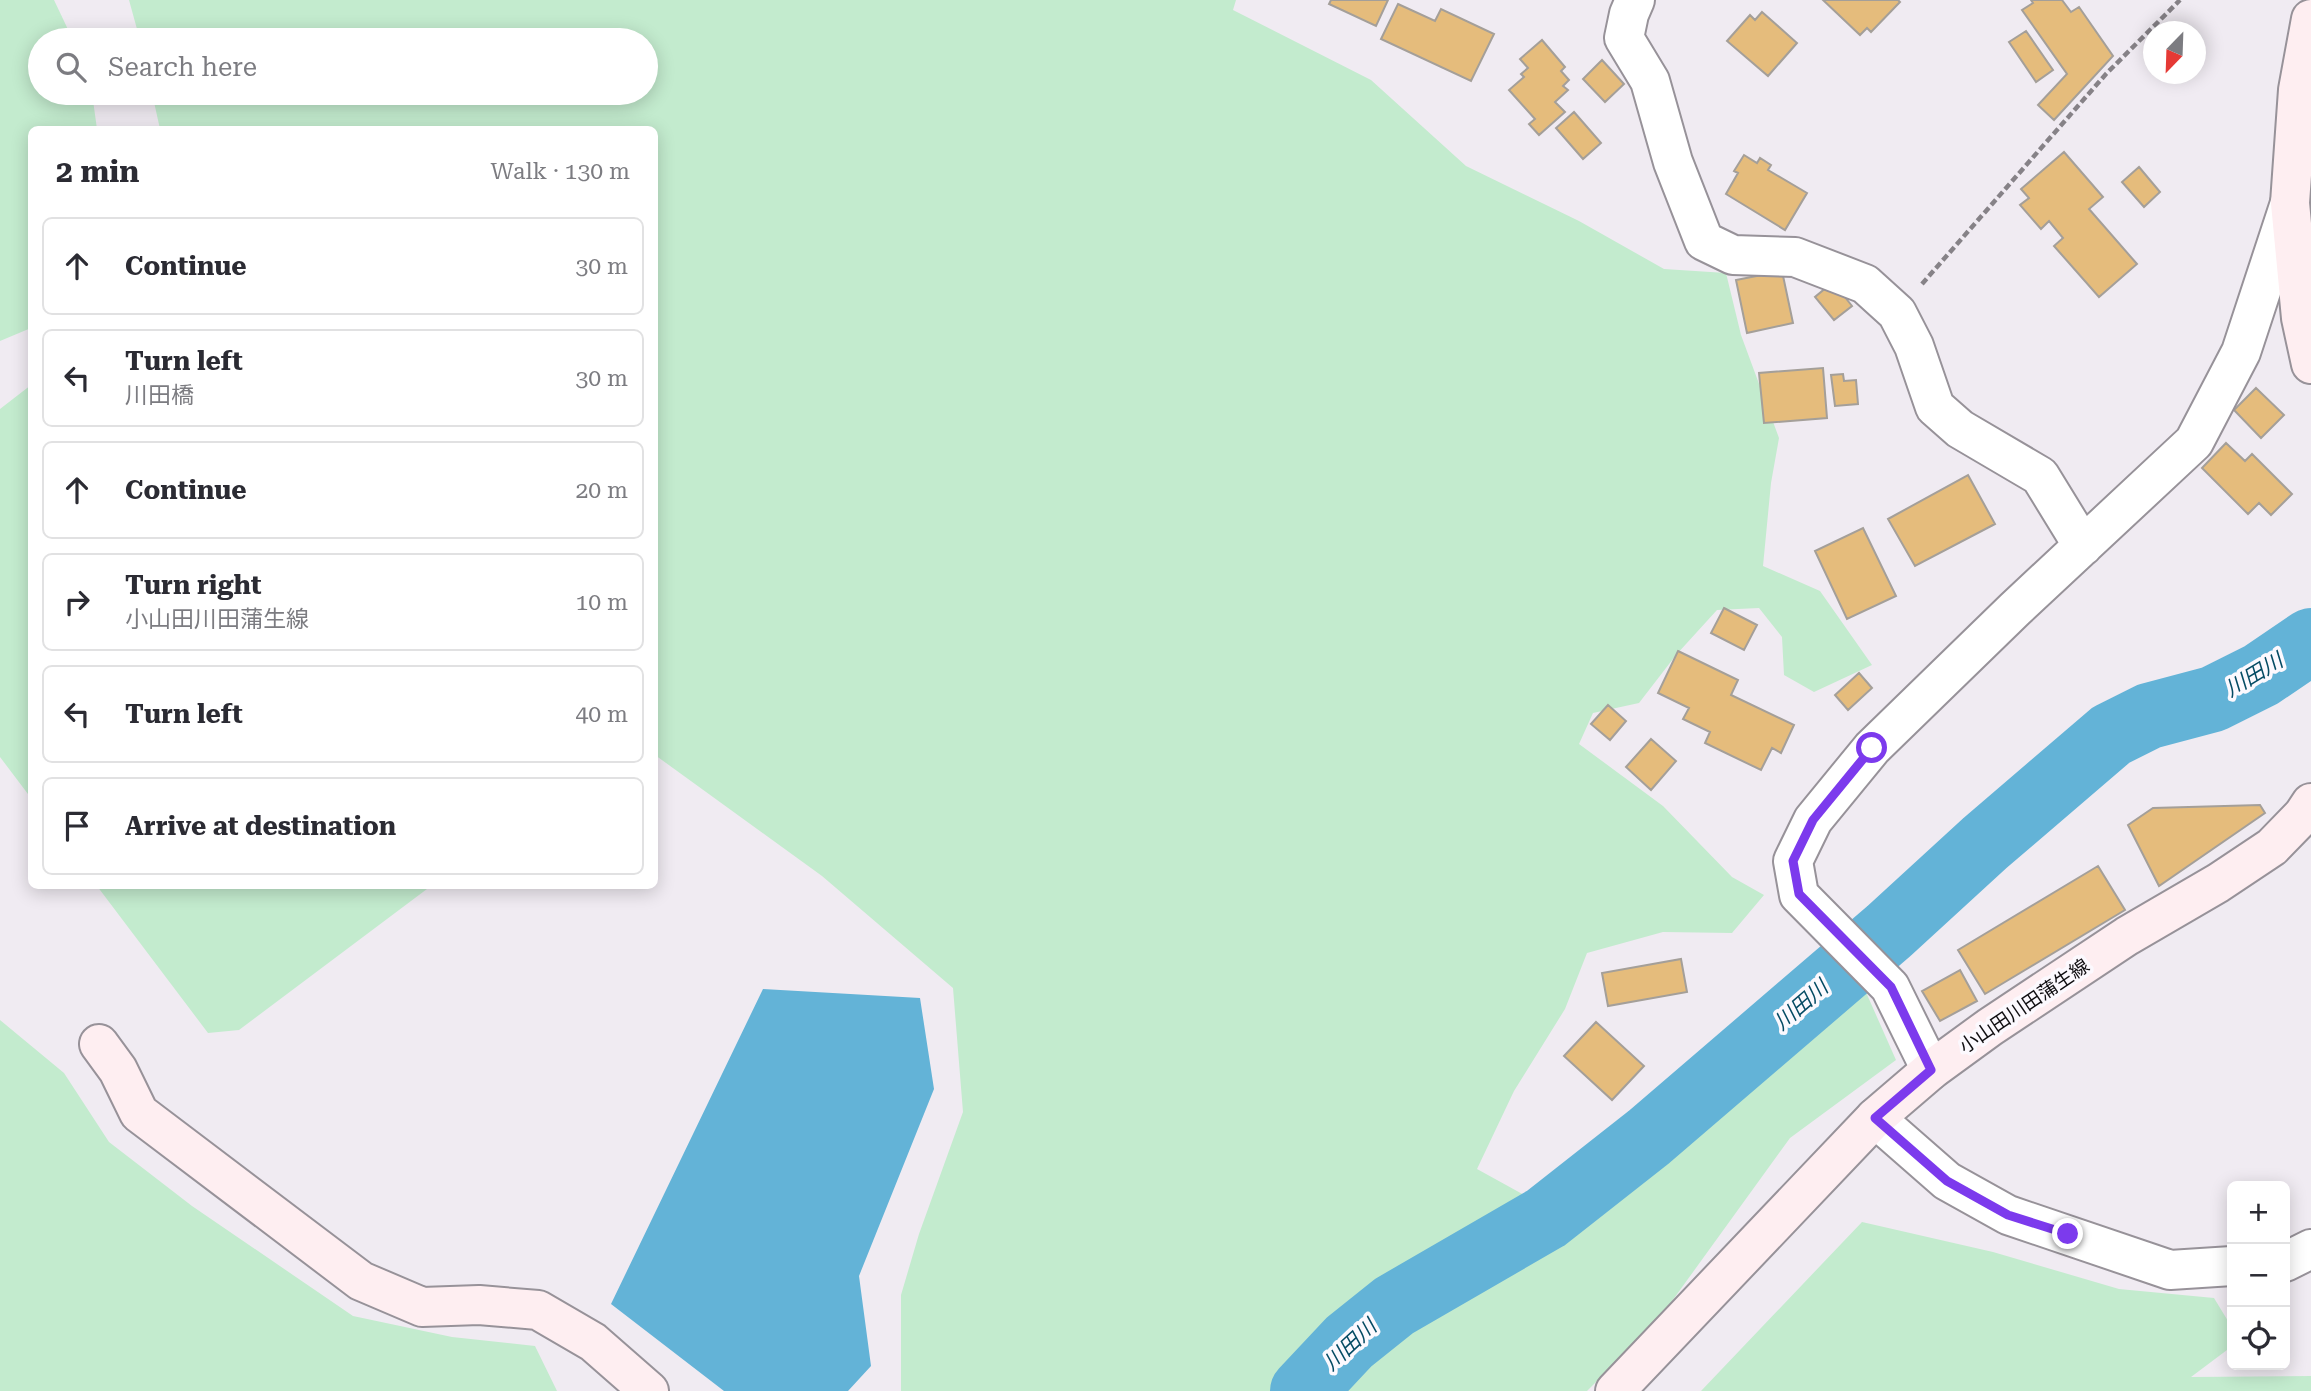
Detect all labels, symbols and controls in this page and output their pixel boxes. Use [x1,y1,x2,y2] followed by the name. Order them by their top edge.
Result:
[2143,21,2206,84] north arrow
[28,28,658,105] search box
[52,48,90,86] icon: search
[108,52,257,82] text: Search here
[56,154,139,189] text: 2 min
[491,158,630,185] text: Walk · 130 m
[58,247,96,285] icon: ahead
[125,251,247,281] text: Continue
[575,253,628,280] text: 30 m
[125,346,243,376] text: Turn left
[58,359,96,397] icon: left
[575,365,628,392] text: 30 m
[125,382,194,409] text: 川田橋
[58,471,96,509] icon: ahead
[125,475,247,505] text: Continue
[575,477,628,504] text: 20 m
[125,570,261,600] text: Turn right
[58,583,96,621] icon: right
[575,589,628,616] text: 10 m
[125,606,309,633] text: 小山田川田蒲生線
[2221,647,2289,702] water label: 川田川
[58,695,96,733] icon: left
[125,699,243,729] text: Turn left
[575,701,628,728] text: 40 m
[1856,732,1887,763] route start
[58,807,96,845] icon: arrive
[125,811,396,841] text: Arrive at destination
[1955,954,2093,1058] street label: 小山田川田蒲生線
[1769,974,1834,1035] water label: 川田川
[2227,1181,2290,1370] map controls
[2227,1181,2290,1244] button: +
[2052,1218,2083,1249] route end
[2227,1244,2290,1307] button: −
[2227,1307,2290,1370] button: locate
[1319,1313,1383,1375] water label: 川田川

